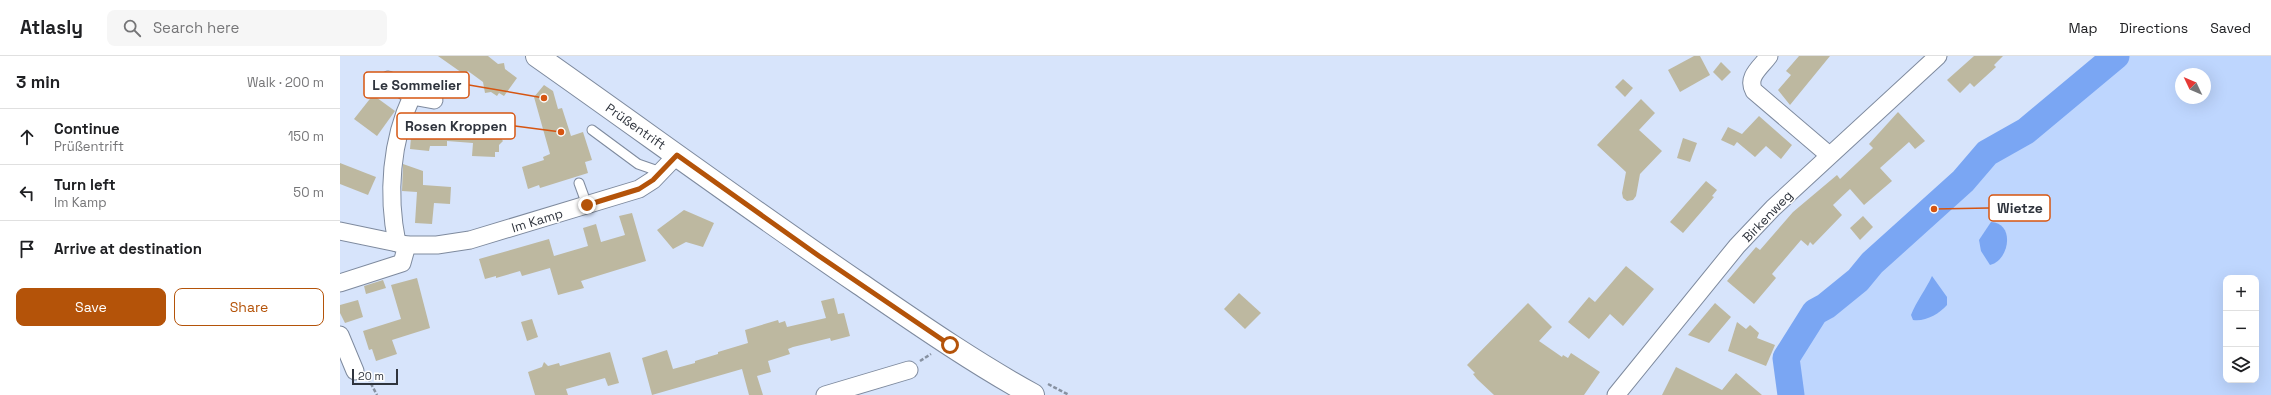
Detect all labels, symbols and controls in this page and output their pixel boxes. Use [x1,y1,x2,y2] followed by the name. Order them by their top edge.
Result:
[107,10,387,46] search box
[20,15,83,40] text: Atlasly
[121,17,143,39] icon: search
[153,18,239,37] text: Search here
[2068,19,2098,37] text: Map
[2120,19,2188,37] text: Directions
[2210,19,2251,37] text: Saved
[2175,68,2211,104] north arrow
[16,71,60,93] text: 3 min
[364,72,469,98] callout: Le Sommelier
[247,74,324,91] text: Walk · 200 m
[372,76,462,94] text: Le Sommelier
[602,99,669,153] street label: Prüßentrift
[397,113,515,139] callout: Rosen Kroppen
[405,117,507,135] text: Rosen Kroppen
[54,119,120,138] text: Continue
[16,126,38,148] icon: ahead
[288,128,324,145] text: 150 m
[54,138,124,155] text: Prüßentrift
[54,175,116,194] text: Turn left
[16,182,38,204] icon: left
[293,184,324,201] text: 50 m
[1739,187,1796,246] street label: Birkenweg
[54,194,107,211] text: Im Kamp
[1989,195,2050,221] callout: Wietze
[578,196,596,214] route end
[1997,199,2043,217] text: Wietze
[509,205,565,236] street label: Im Kamp
[16,238,38,260] icon: arrive
[54,239,202,258] text: Arrive at destination
[2223,275,2259,383] map controls
[2223,275,2259,311] button: +
[16,288,166,326] button: Save
[174,288,324,326] button: Share
[2223,311,2259,347] button: −
[941,336,959,354] route start
[2223,347,2259,383] button: layers
[352,367,398,386] scale bar
[358,369,384,383] text: 20 m

